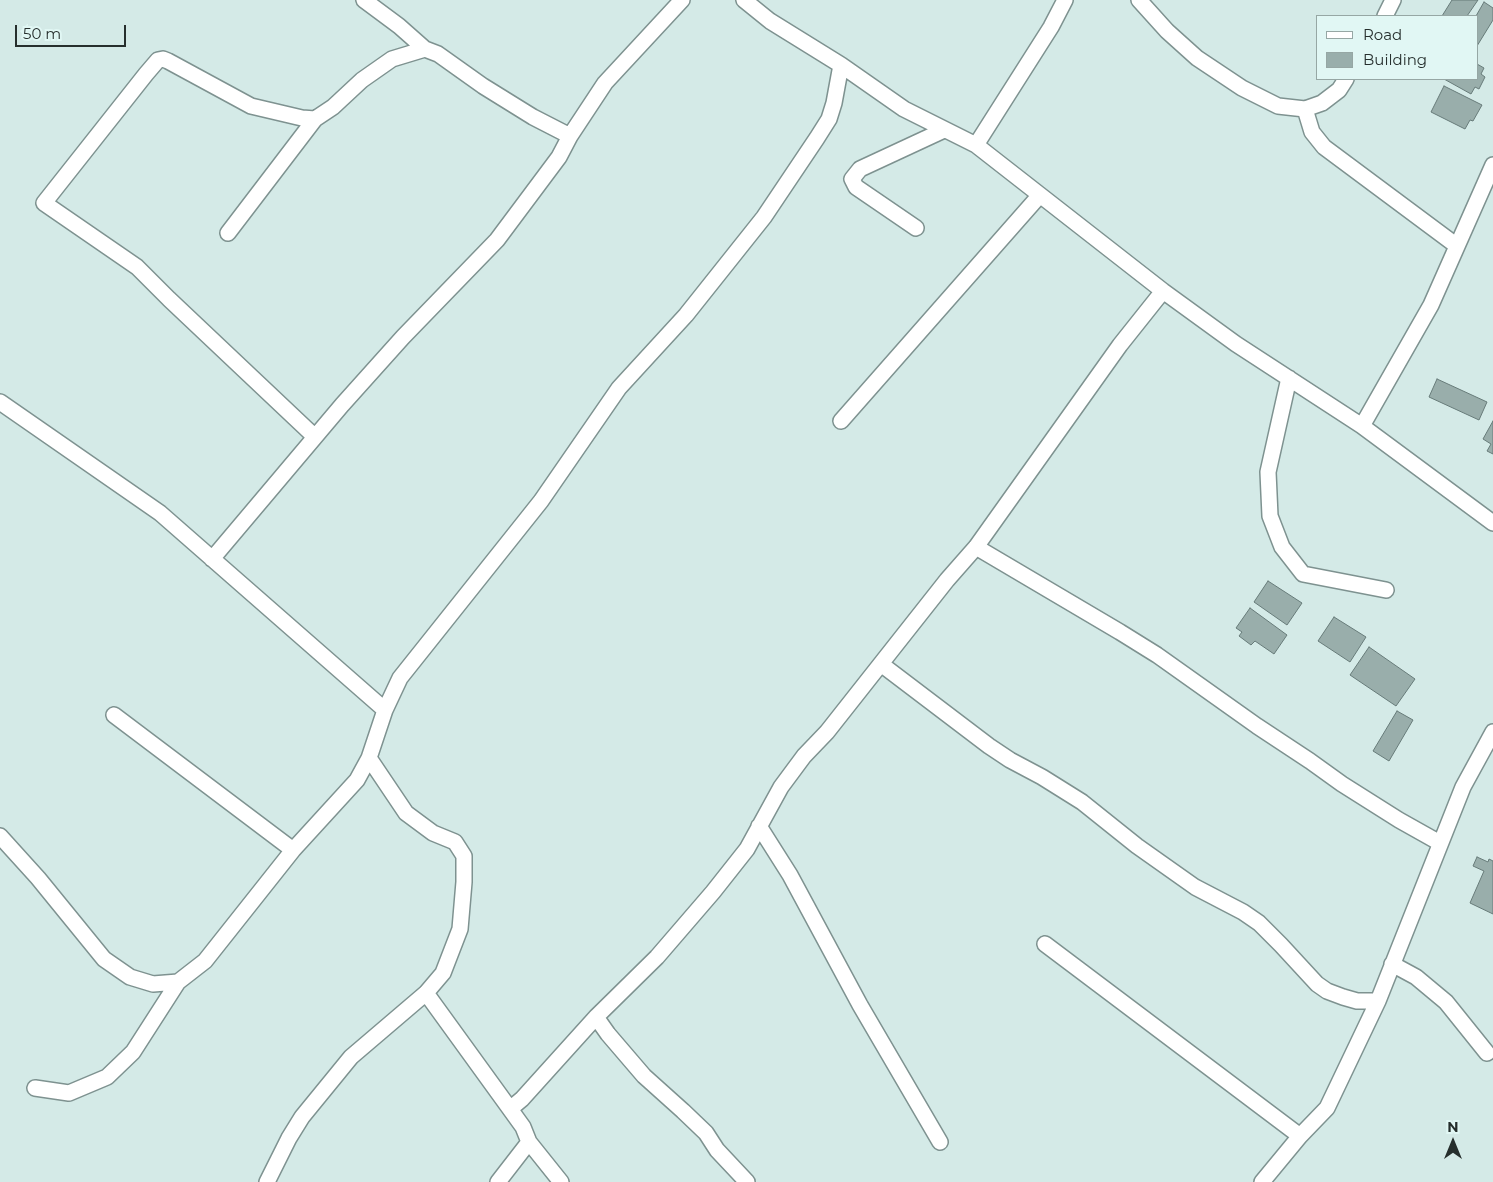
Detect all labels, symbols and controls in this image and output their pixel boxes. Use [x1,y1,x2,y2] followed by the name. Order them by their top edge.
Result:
[18,15,129,47] scale bar
[1316,15,1478,80] legend
[23,24,61,43] text: 50 m
[1363,25,1402,44] text: Road
[1363,50,1427,69] text: Building
[1428,1117,1478,1167] north arrow
[1447,1118,1459,1136] text: N

